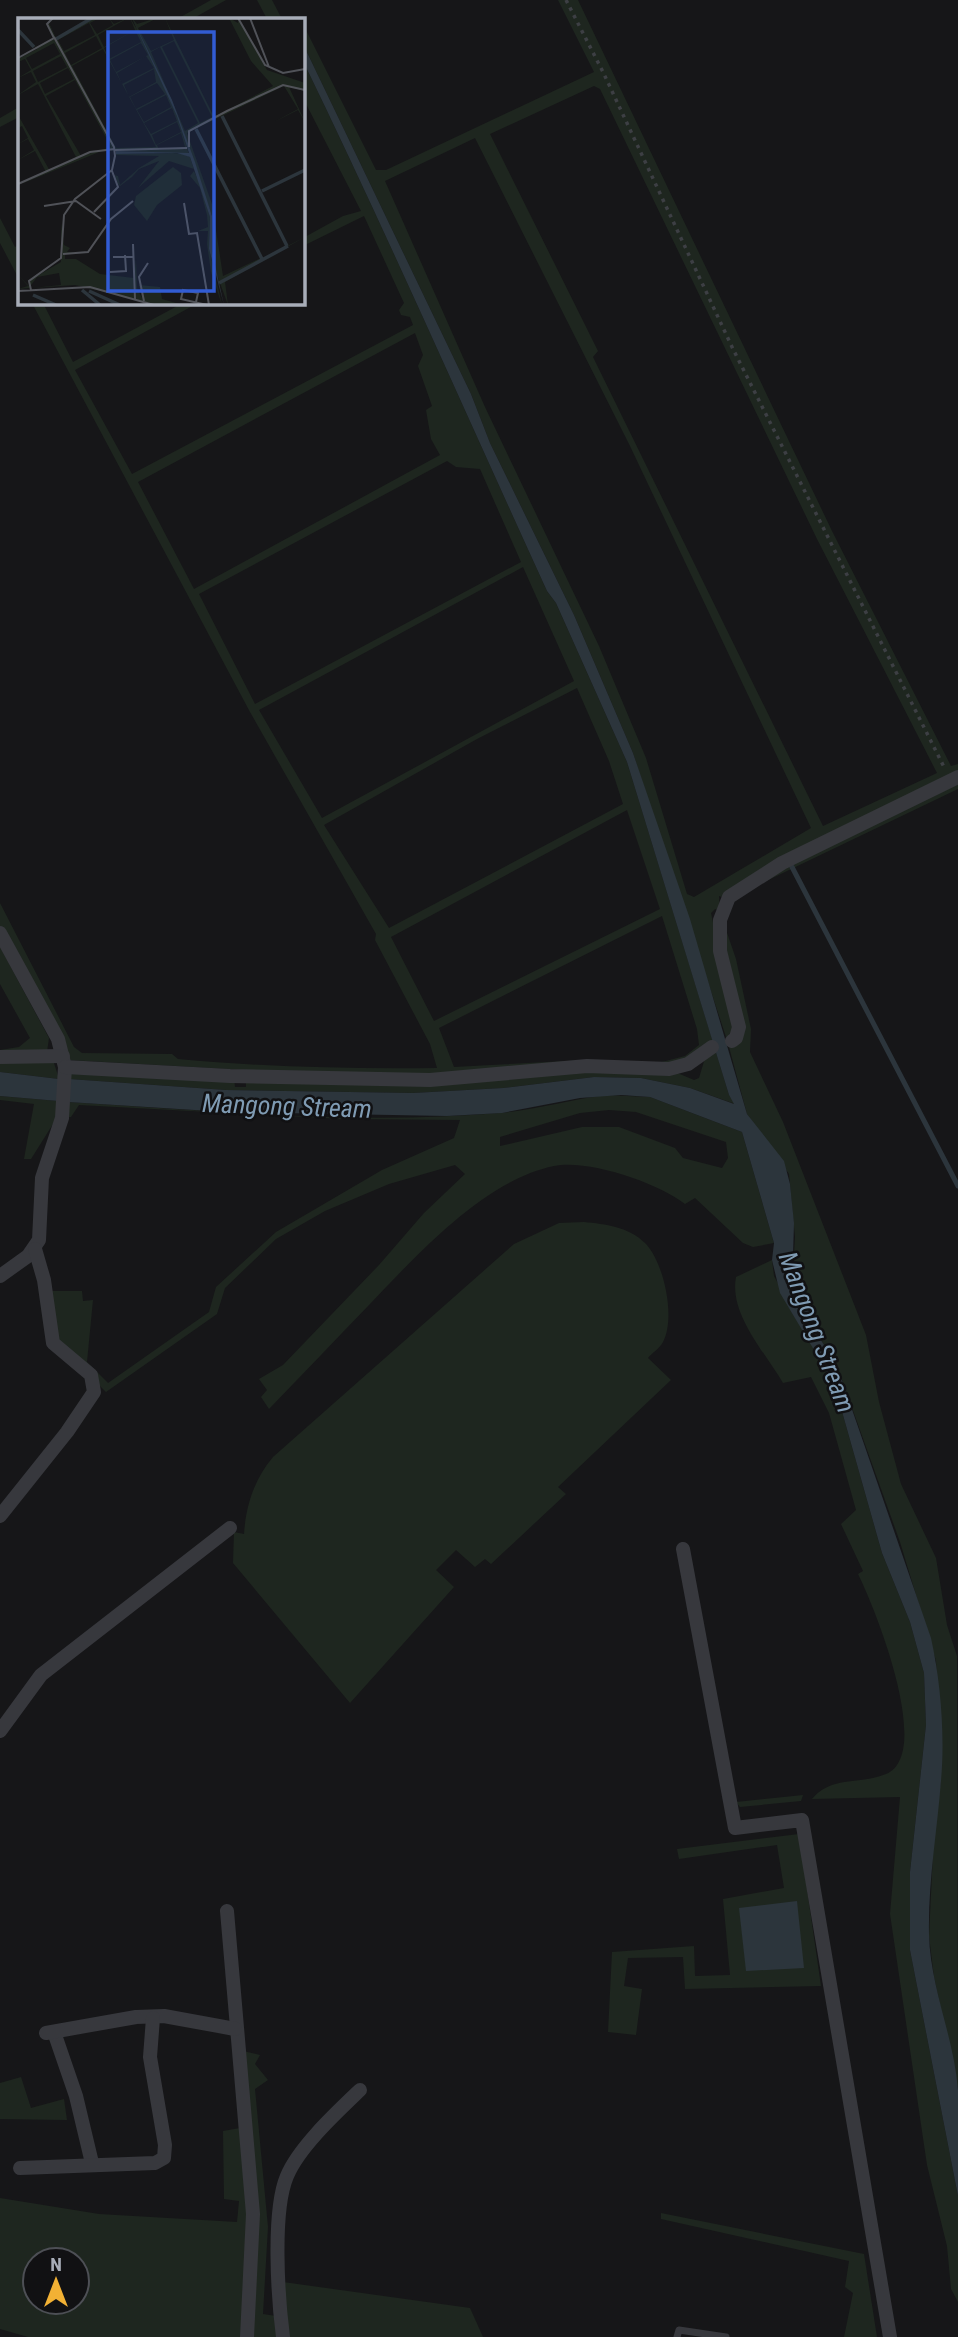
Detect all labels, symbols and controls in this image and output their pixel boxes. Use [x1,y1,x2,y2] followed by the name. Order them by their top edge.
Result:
[18,18,304,304] inset map
[202,1088,372,1124] water label: Mangong Stream
[773,1247,861,1417] water label: Mangong Stream
[21,2246,91,2316] north arrow
[50,2253,62,2276] text: N

